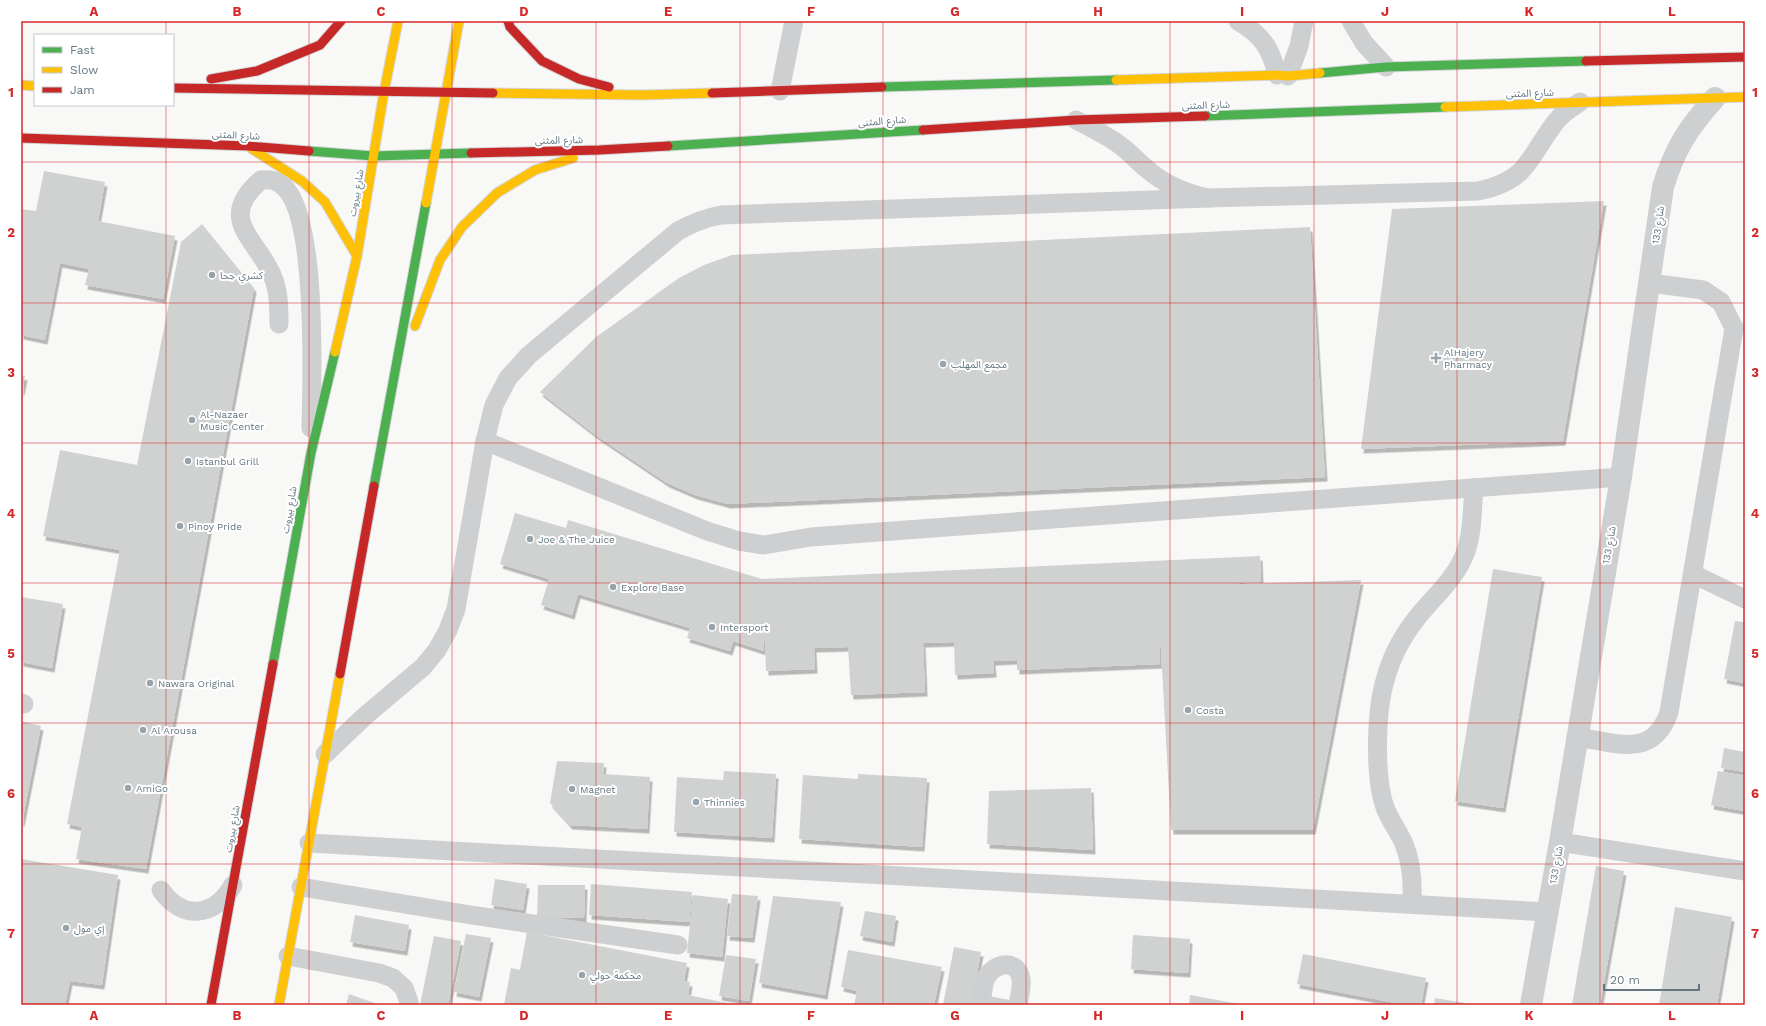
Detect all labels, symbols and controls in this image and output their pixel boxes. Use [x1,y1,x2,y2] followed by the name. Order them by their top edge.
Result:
[90,4,99,19] text: A
[233,4,242,19] text: B
[377,4,386,19] text: C
[519,4,529,19] text: D
[664,4,672,19] text: E
[807,4,815,19] text: F
[950,4,960,19] text: G
[1093,4,1103,19] text: H
[1240,4,1244,19] text: I
[1381,4,1389,19] text: J
[1524,4,1534,19] text: K
[1668,4,1676,19] text: L
[34,34,174,106] legend
[70,43,95,57] text: Fast
[70,63,98,77] text: Slow
[70,83,95,97] text: Jam
[8,85,14,100] text: 1
[1752,85,1758,100] text: 1
[1506,87,1554,101] street label: شارع المثنى
[1182,99,1230,113] street label: شارع المثنى
[858,114,907,130] street label: شارع المثنى
[212,128,261,144] street label: شارع المثنى
[535,134,583,148] street label: شارع المثنى
[346,168,368,218] street label: شارع بيروت
[1650,205,1668,245] street label: شارع 133
[7,225,15,240] text: 2
[1751,225,1759,240] text: 2
[207,270,217,280] marker: كشري جحا
[220,270,264,283] place label: كشري جحا
[1444,347,1493,370] place label: AlHajery Pharmacy
[1431,353,1441,363] marker: AlHajery Pharmacy
[938,359,948,369] marker: مجمع المهلب
[951,359,1007,372] place label: مجمع المهلب
[7,365,15,380] text: 3
[1751,365,1759,380] text: 3
[200,409,264,432] place label: Al-Nazaer Music Center
[187,415,197,425] marker: Al-Nazaer Music Center
[183,456,193,466] marker: Istanbul Grill
[196,456,259,467] place label: Istanbul Grill
[279,485,301,535] street label: شارع بيروت
[7,506,16,521] text: 4
[1751,506,1760,521] text: 4
[175,521,185,531] marker: Pinoy Pride
[188,521,242,532] place label: Pinoy Pride
[1600,525,1620,565] street label: شارع 133
[525,534,535,544] marker: Joe & The Juice
[538,534,615,545] place label: Joe & The Juice
[608,582,618,592] marker: Explore Base
[621,582,685,593] place label: Explore Base
[707,622,717,632] marker: Intersport
[720,622,769,633] place label: Intersport
[7,646,15,661] text: 5
[1751,646,1759,661] text: 5
[145,678,155,688] marker: Nawara Original
[158,678,235,689] place label: Nawara Original
[1183,705,1193,715] marker: Costa
[1196,705,1224,716] place label: Costa
[138,725,148,735] marker: Al Arousa
[151,725,197,736] place label: Al Arousa
[123,783,133,793] marker: AmiGo
[136,783,168,794] place label: AmiGo
[567,784,577,794] marker: Magnet
[580,784,616,795] place label: Magnet
[7,786,15,801] text: 6
[1751,786,1759,801] text: 6
[691,797,701,807] marker: Thinnies
[704,797,745,808] place label: Thinnies
[222,804,244,854] street label: شارع بيروت
[1547,845,1567,885] street label: شارع 133
[61,923,71,933] marker: إي مول
[74,923,105,936] place label: إي مول
[7,926,15,941] text: 7
[1751,926,1759,941] text: 7
[1604,966,1699,992] scale bar
[577,970,587,980] marker: محكمة حولي
[590,970,641,983] place label: محكمة حولي
[1610,973,1640,987] text: 20 m
[90,1008,99,1023] text: A
[233,1008,242,1023] text: B
[377,1008,386,1023] text: C
[519,1008,529,1023] text: D
[664,1008,672,1023] text: E
[807,1008,815,1023] text: F
[950,1008,960,1023] text: G
[1093,1008,1103,1023] text: H
[1240,1008,1244,1023] text: I
[1381,1008,1389,1023] text: J
[1524,1008,1534,1023] text: K
[1668,1008,1676,1023] text: L

